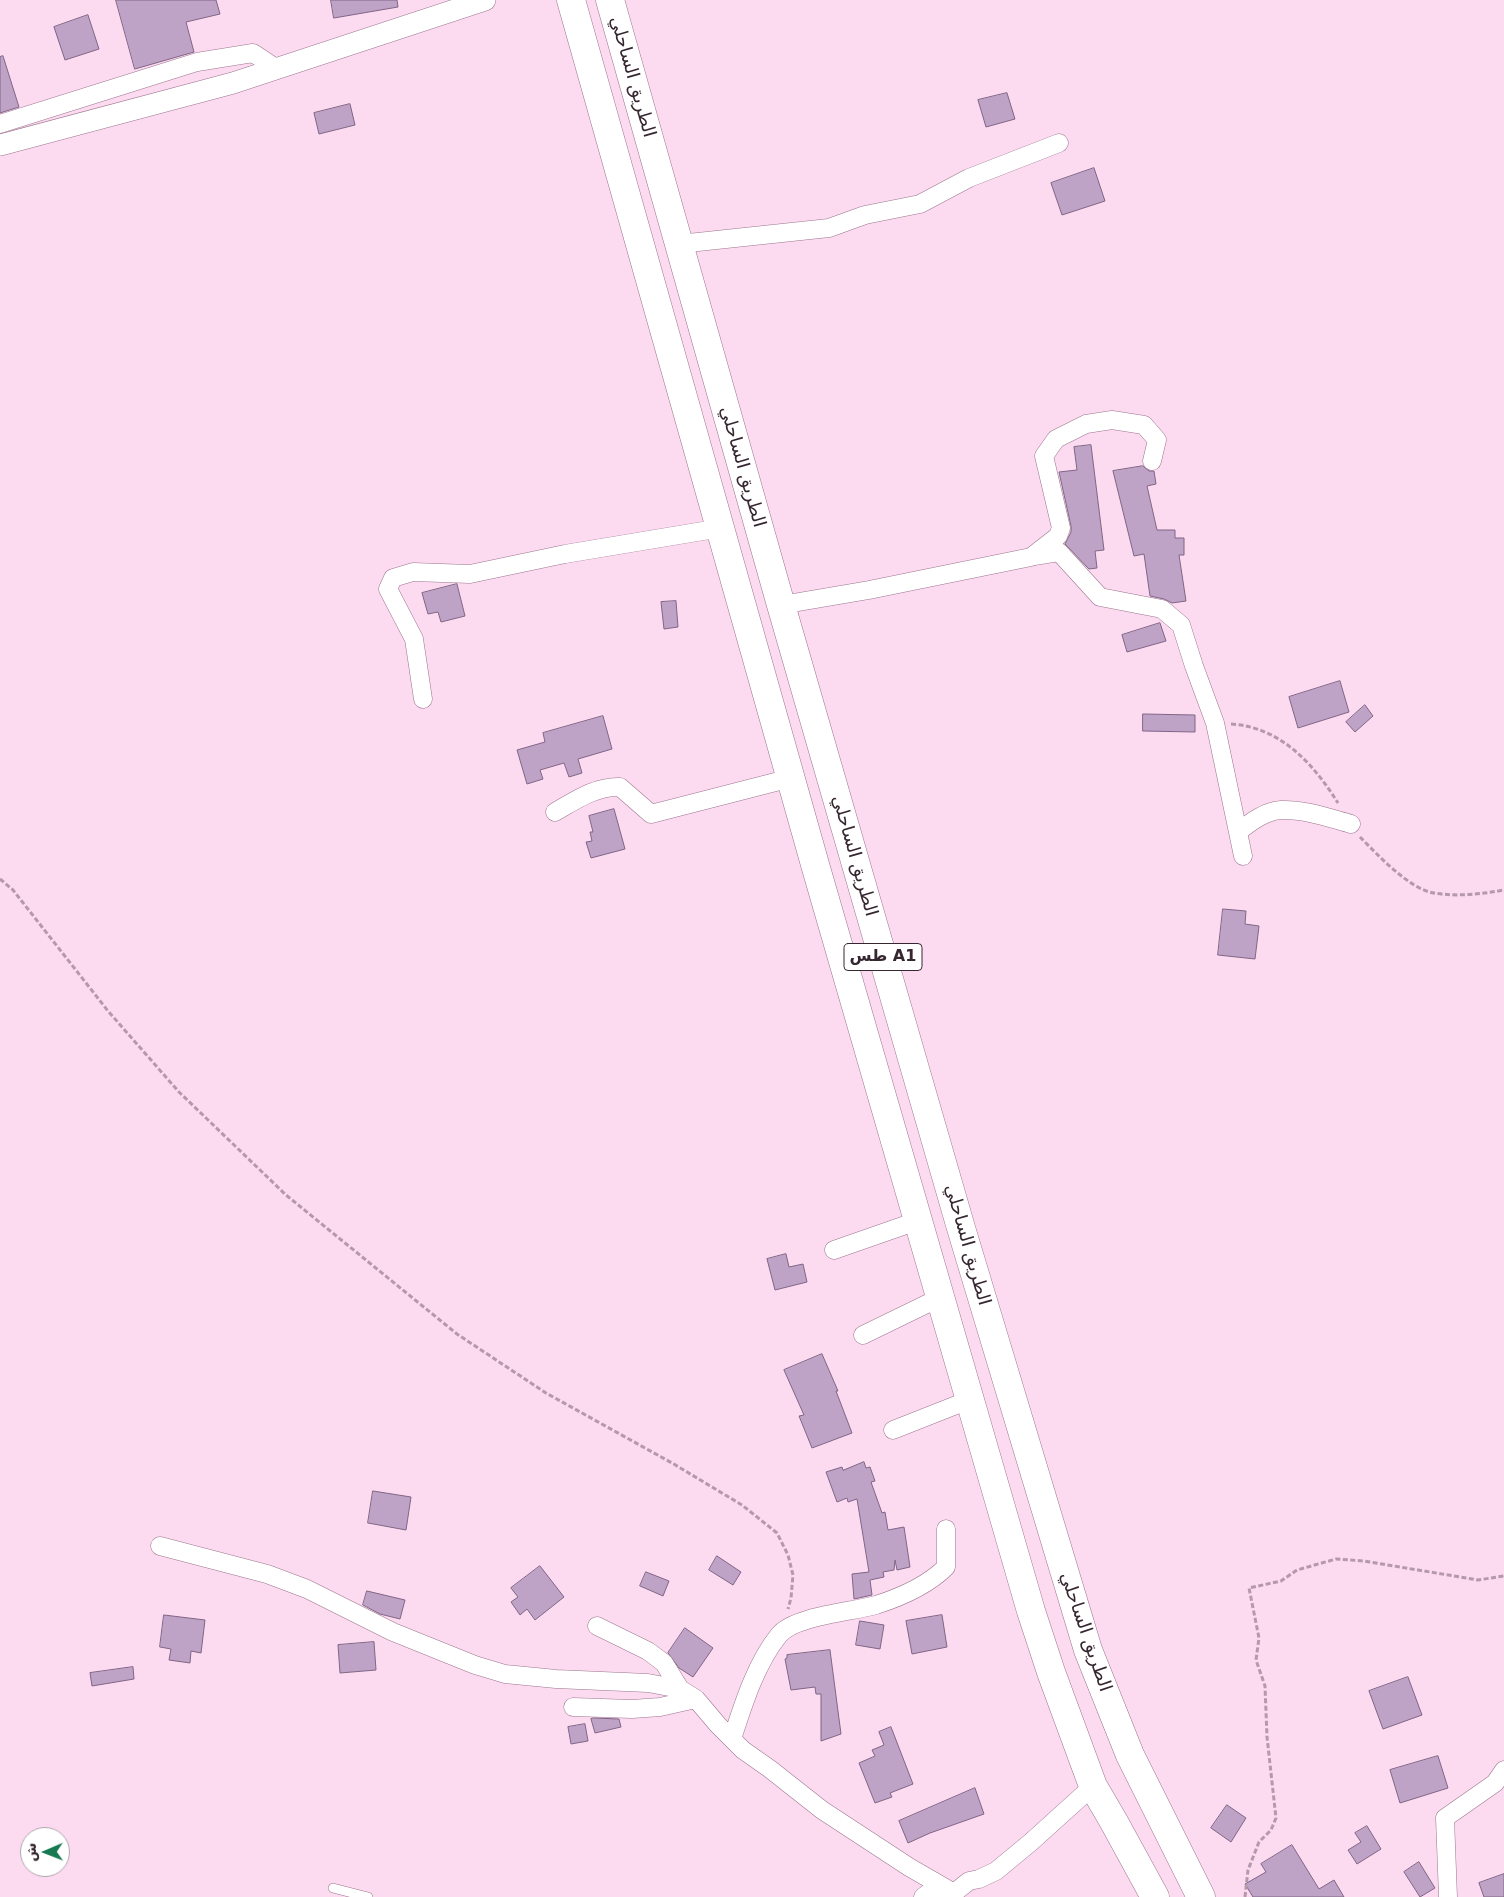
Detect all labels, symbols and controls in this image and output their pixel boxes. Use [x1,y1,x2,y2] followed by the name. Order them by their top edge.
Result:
[604,14,660,140] street label: الطريق الساحلي
[714,404,770,530] street label: الطريق الساحلي
[826,793,882,919] street label: الطريق الساحلي
[844,944,922,970] road number: طس A1
[939,1182,995,1308] street label: الطريق الساحلي
[1054,1569,1116,1695] street label: الطريق الساحلي
[20,1827,70,1877] north arrow
[23,1842,39,1862] text: ش

